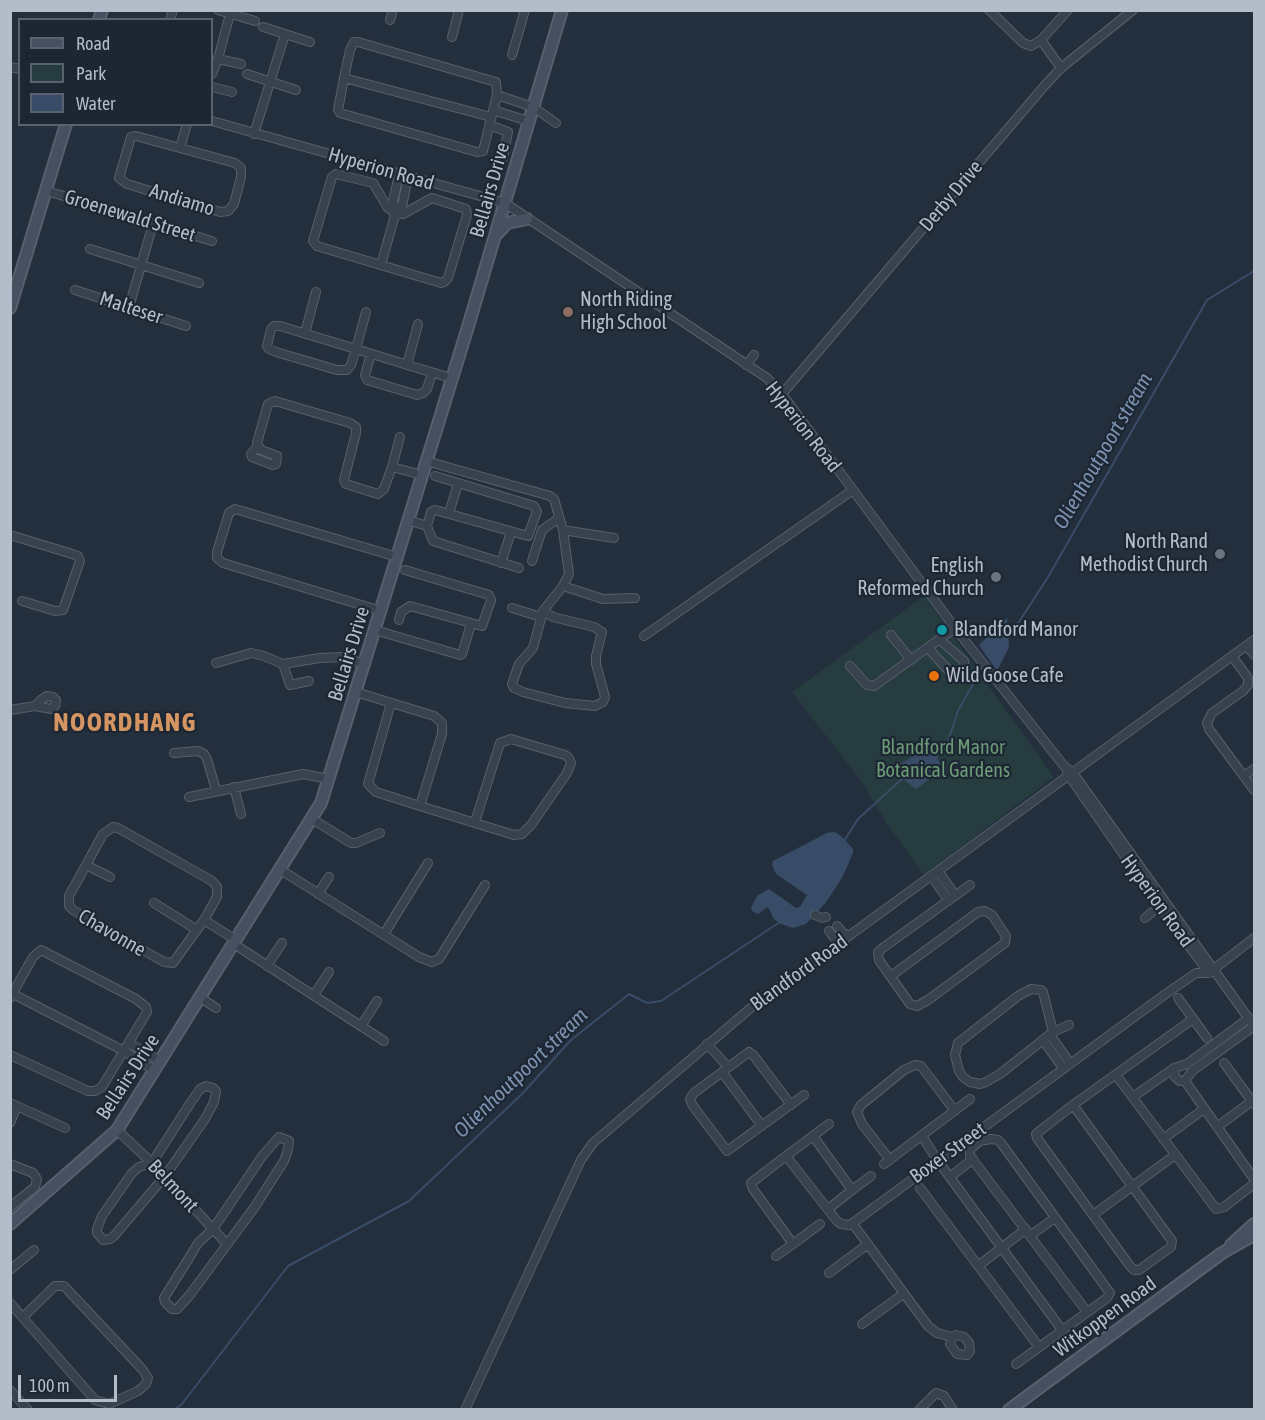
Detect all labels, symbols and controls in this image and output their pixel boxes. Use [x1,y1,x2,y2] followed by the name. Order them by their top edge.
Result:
[18,18,213,126] legend
[76,33,110,54] text: Road
[76,63,106,84] text: Park
[76,93,115,114] text: Water
[465,140,515,240] street label: Bellairs Drive
[325,142,437,196] street label: Hyperion Road
[914,156,988,236] street label: Derby Drive
[147,179,217,221] street label: Andiamo
[62,185,198,247] street label: Groenewald Street
[97,287,165,329] street label: Malteser
[580,288,672,335] place label: North Riding High School
[561,305,575,319] marker: North Riding High School
[1048,368,1158,534] water label: Olienhoutpoort stream
[760,377,846,477] street label: Hyperion Road
[1080,530,1208,577] place label: North Rand Methodist Church
[1213,547,1227,561] marker: North Rand Methodist Church
[857,554,984,601] place label: English Reformed Church
[989,570,1003,584] marker: English Reformed Church
[323,604,375,704] street label: Bellairs Drive
[954,618,1078,642] place label: Blandford Manor
[935,623,949,637] marker: Blandford Manor
[946,664,1064,688] place label: Wild Goose Cafe
[927,669,941,683] marker: Wild Goose Cafe
[53,707,197,739] district label: NOORDHANG
[876,736,1010,783] park label: Blandford Manor Botanical Gardens
[1115,850,1199,952] street label: Hyperion Road
[74,904,150,962] street label: Chavonne
[746,930,852,1016] street label: Blandford Road
[449,1003,593,1143] water label: Olienhoutpoort stream
[91,1030,165,1124] street label: Bellairs Drive
[905,1117,991,1189] street label: Boxer Street
[143,1155,203,1217] street label: Belmont
[1049,1272,1161,1362] street label: Witkoppen Road
[21,1363,120,1401] scale bar
[29,1375,70,1396] text: 100 m

